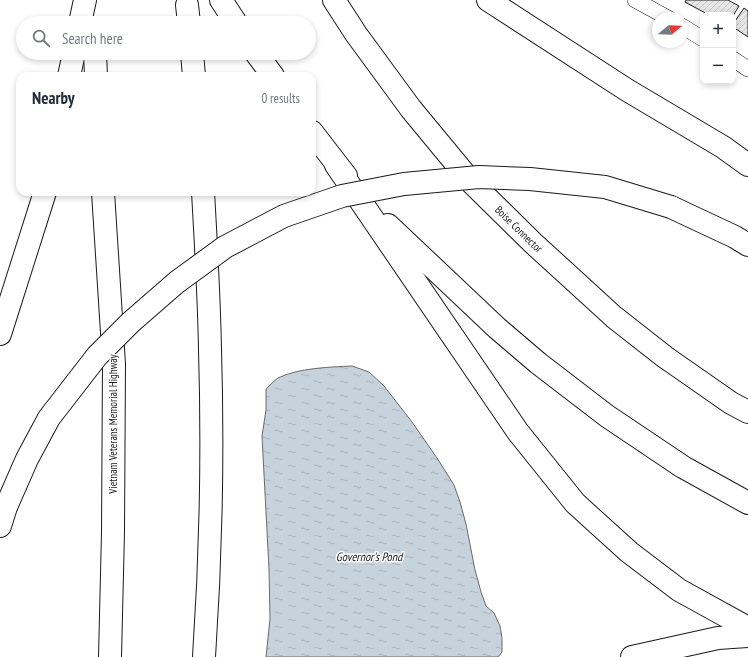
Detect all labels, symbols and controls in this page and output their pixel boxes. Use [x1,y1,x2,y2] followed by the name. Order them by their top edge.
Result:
[652,12,688,48] north arrow
[700,12,736,84] map controls
[700,12,736,48] button: +
[16,16,316,60] search box
[30,27,52,49] icon: search
[62,29,123,48] text: Search here
[700,48,736,84] button: −
[32,87,75,109] text: Nearby
[261,90,300,107] text: 0 results
[492,203,546,255] street label: Boise Connector
[106,353,120,495] street label: Vietnam Veterans Memorial Highway
[336,549,404,564] water label: Governor's Pond

